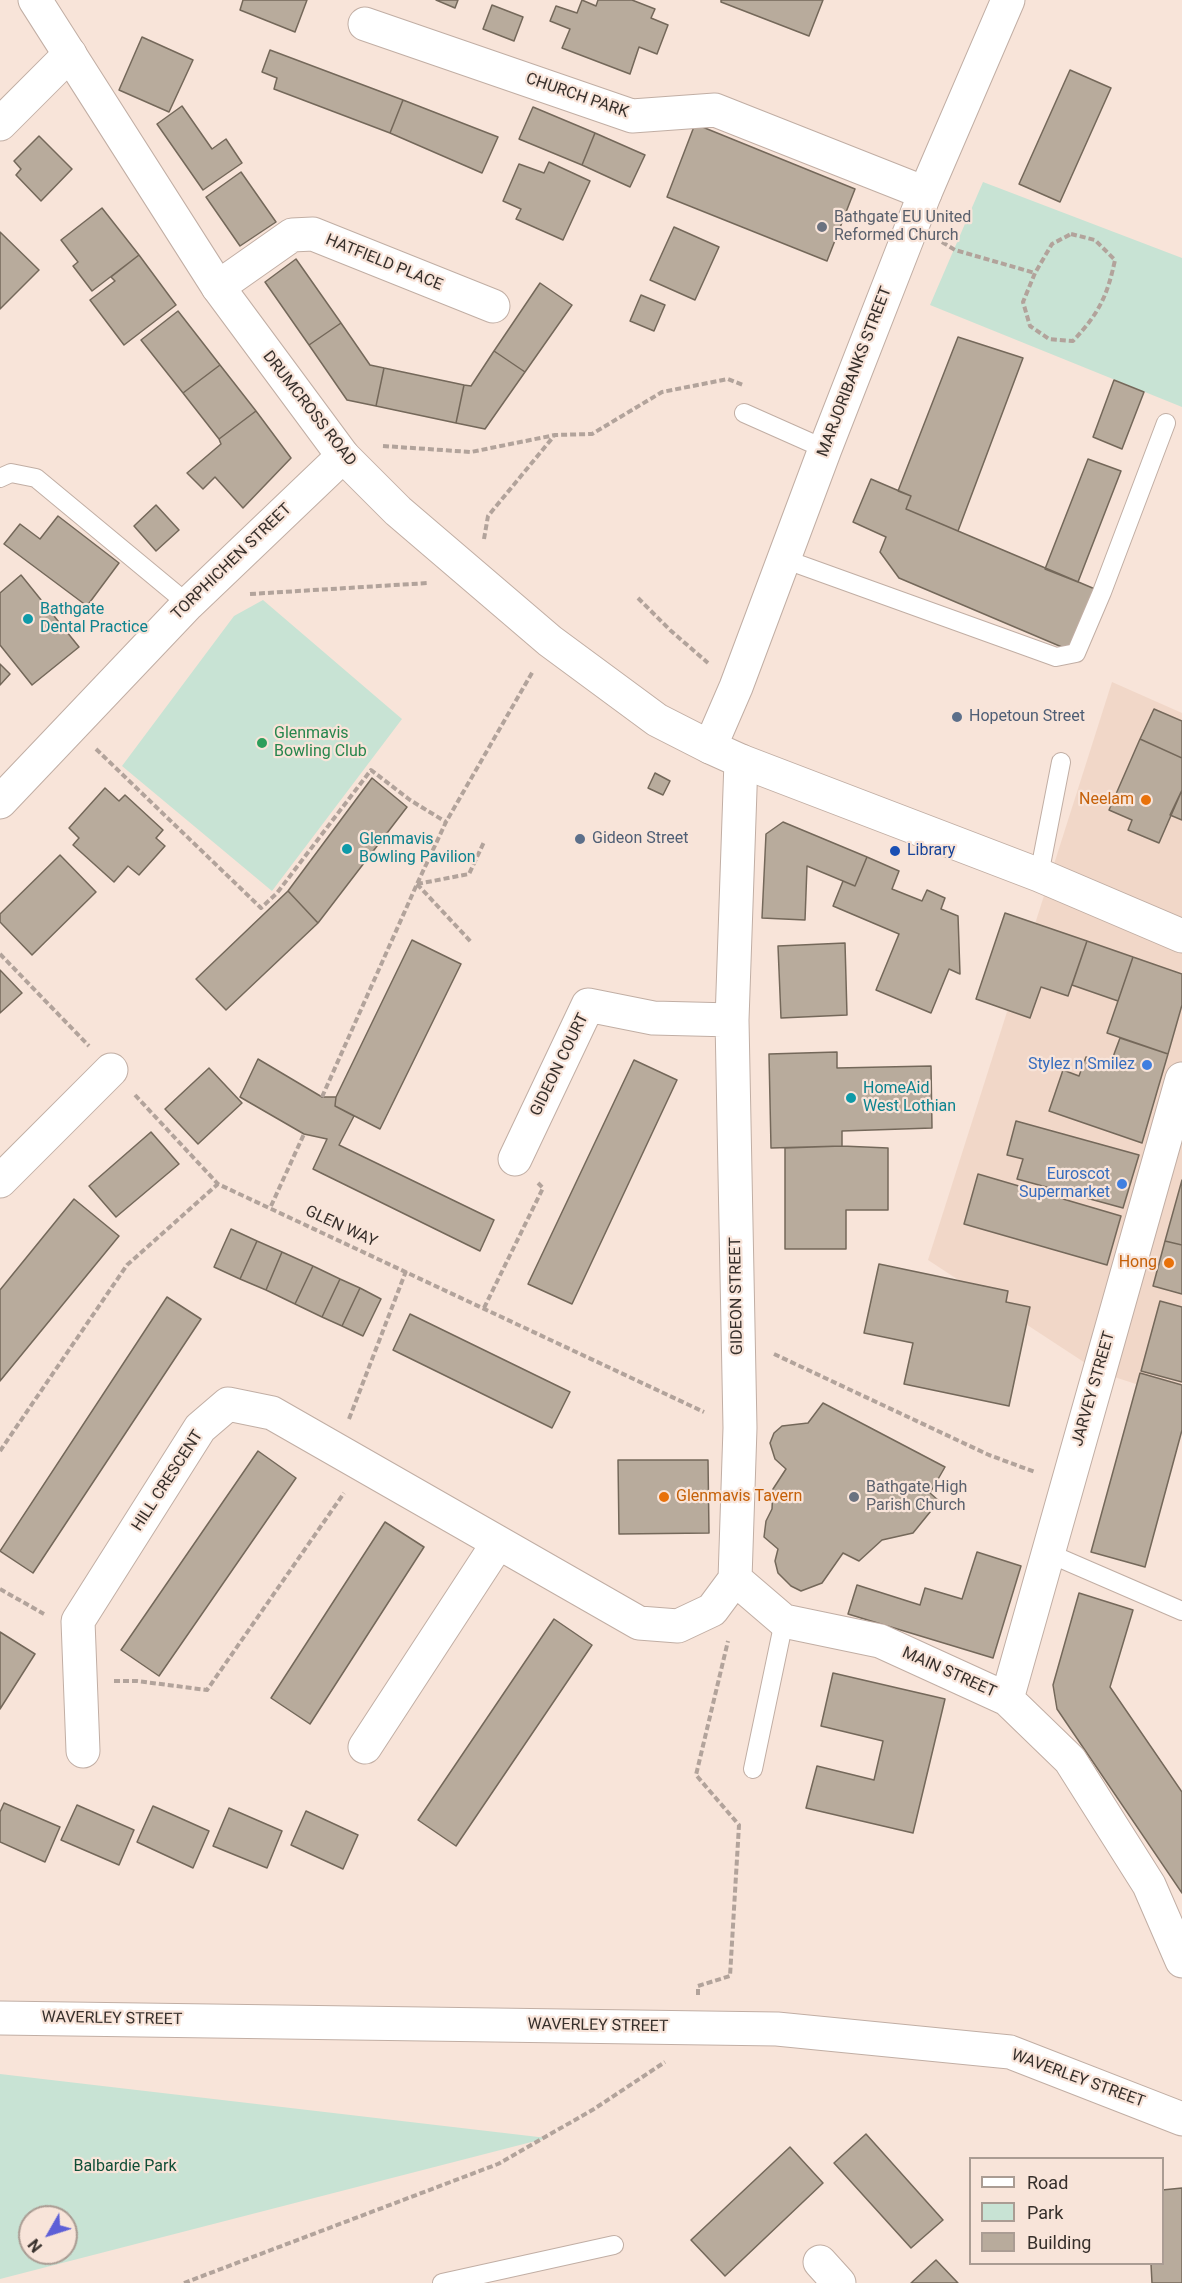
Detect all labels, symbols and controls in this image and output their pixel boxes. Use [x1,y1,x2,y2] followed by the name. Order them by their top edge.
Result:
[523,69,631,123] street label: CHURCH PARK
[834,208,971,246] place label: Bathgate EU United Reformed Church
[815,220,829,234] marker: Bathgate EU United Reformed Church
[323,231,445,295] street label: HATFIELD PLACE
[814,284,896,460] street label: MARJORIBANKS STREET
[258,348,360,470] street label: DRUMCROSS ROAD
[168,500,296,624] street label: TORPHICHEN STREET
[40,600,148,638] place label: Bathgate Dental Practice
[21,612,35,626] marker: Bathgate Dental Practice
[969,707,1085,727] place label: Hopetoun Street
[950,710,964,724] marker: Hopetoun Street
[274,724,367,762] place label: Glenmavis Bowling Club
[255,736,269,750] marker: Glenmavis Bowling Club
[1079,790,1134,810] place label: Neelam
[1139,793,1153,807] marker: Neelam
[592,829,688,849] place label: Gideon Street
[359,830,476,868] place label: Glenmavis Bowling Pavilion
[573,832,587,846] marker: Gideon Street
[907,841,955,861] place label: Library
[340,842,354,856] marker: Glenmavis Bowling Pavilion
[888,844,902,858] marker: Library
[527,1011,593,1119] street label: GIDEON COURT
[1028,1055,1135,1075] place label: Stylez n Smilez
[1140,1058,1154,1072] marker: Stylez n Smilez
[863,1079,956,1117] place label: HomeAid West Lothian
[844,1091,858,1105] marker: HomeAid West Lothian
[1019,1165,1110,1203] place label: Euroscot Supermarket
[1115,1177,1129,1191] marker: Euroscot Supermarket
[302,1202,380,1252] street label: GLEN WAY
[726,1237,748,1355] street label: GIDEON STREET
[1119,1253,1157,1273] place label: Hong
[1162,1256,1176,1270] marker: Hong
[1068,1329,1120,1449] street label: JARVEY STREET
[128,1427,208,1535] street label: HILL CRESCENT
[866,1478,967,1516] place label: Bathgate High Parish Church
[676,1487,802,1507] place label: Glenmavis Tavern
[657,1490,671,1504] marker: Glenmavis Tavern
[847,1490,861,1504] marker: Bathgate High Parish Church
[899,1644,999,1702] street label: MAIN STREET
[41,2008,183,2030] street label: WAVERLEY STREET
[527,2015,669,2037] street label: WAVERLEY STREET
[1009,2046,1147,2112] street label: WAVERLEY STREET
[73,2157,177,2177] park label: Balbardie Park
[969,2157,1164,2265] legend
[1027,2172,1068,2193] text: Road
[1027,2202,1063,2223] text: Park
[18,2205,78,2265] north arrow
[1027,2232,1091,2253] text: Building
[24,2235,46,2256] text: N

